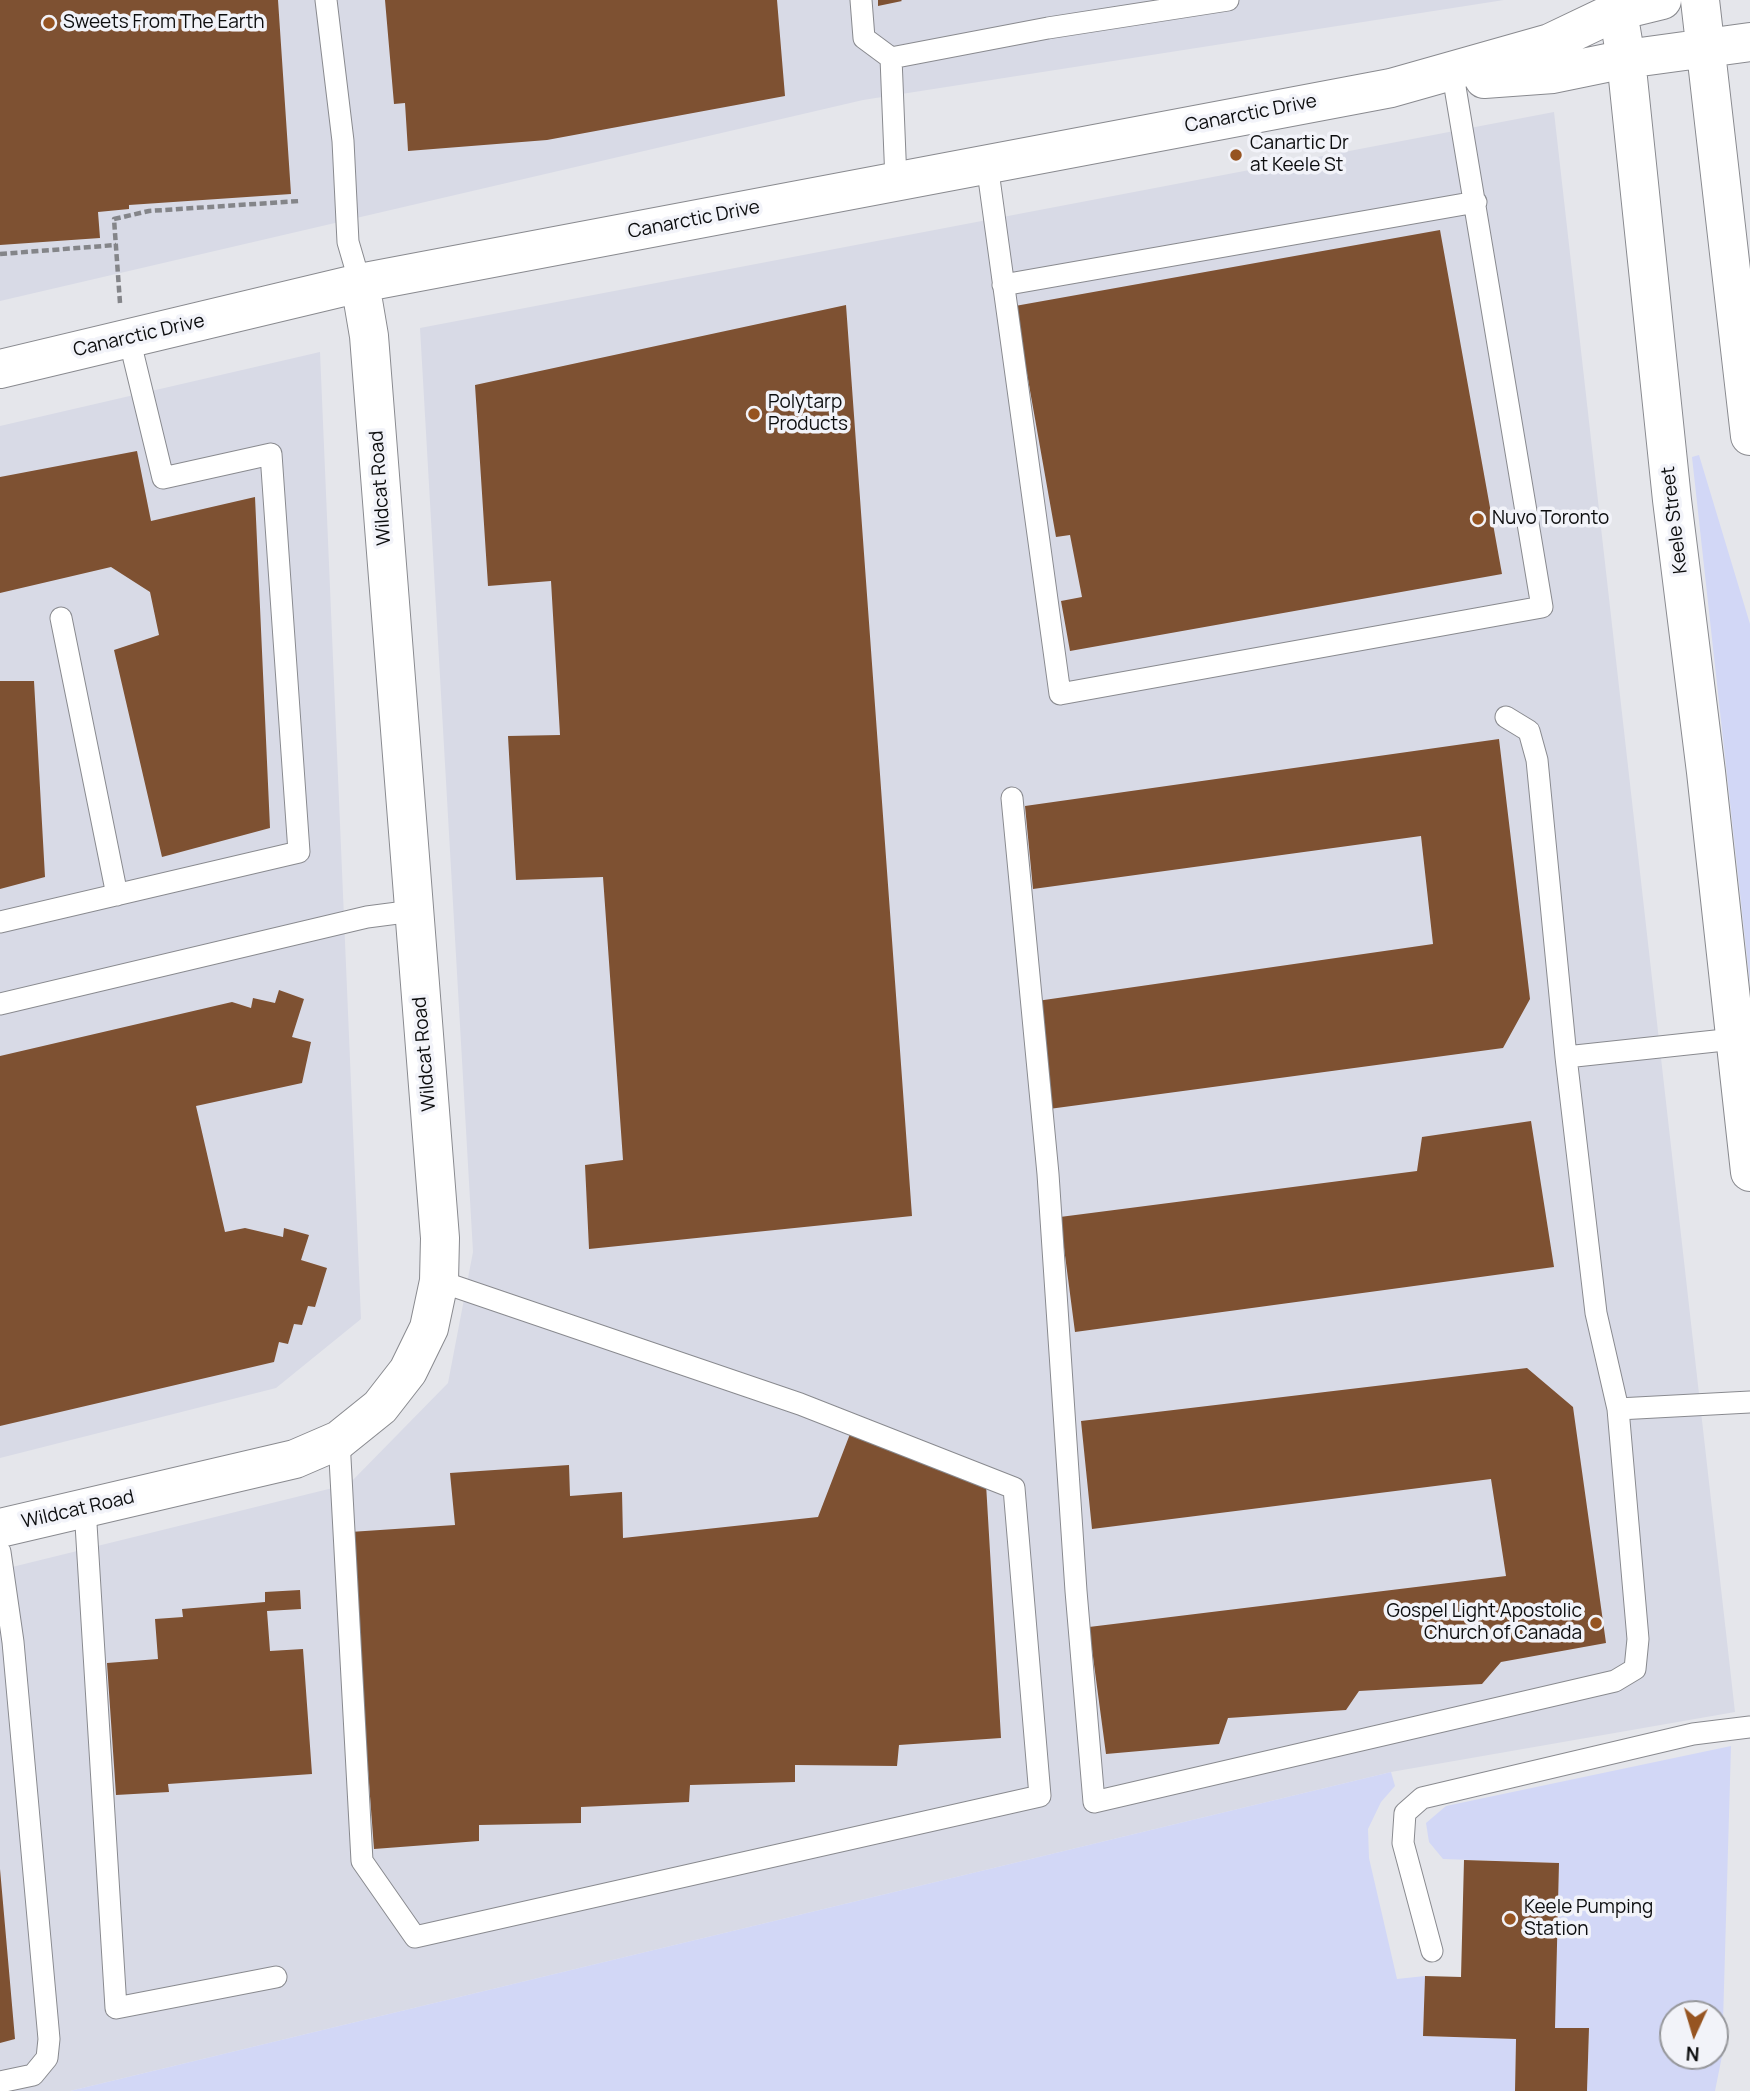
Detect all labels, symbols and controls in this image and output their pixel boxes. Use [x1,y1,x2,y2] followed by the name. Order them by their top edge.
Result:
[63,12,265,34] place label: Sweets From The Earth
[41,15,57,31] marker: Sweets From The Earth
[1183,90,1319,138] street label: Canarctic Drive
[1250,133,1349,177] place label: Canartic Dr at Keele St
[1228,147,1244,163] marker: Canartic Dr at Keele St
[626,196,762,244] street label: Canarctic Drive
[71,310,207,362] street label: Canarctic Drive
[768,392,848,436] place label: Polytarp Products
[746,406,762,422] marker: Polytarp Products
[366,430,396,546] street label: Wildcat Road
[1657,465,1693,575] street label: Keele Street
[1492,508,1609,530] place label: Nuvo Toronto
[1470,511,1486,527] marker: Nuvo Toronto
[409,996,441,1112] street label: Wildcat Road
[19,1486,137,1534] street label: Wildcat Road
[1387,1601,1582,1645] place label: Gospel Light Apostolic Church of Canada
[1588,1615,1604,1631] marker: Gospel Light Apostolic Church of Canada
[1524,1897,1653,1941] place label: Keele Pumping Station
[1502,1911,1518,1927] marker: Keele Pumping Station
[1659,2000,1729,2070] north arrow
[1685,2041,1700,2067] text: N

